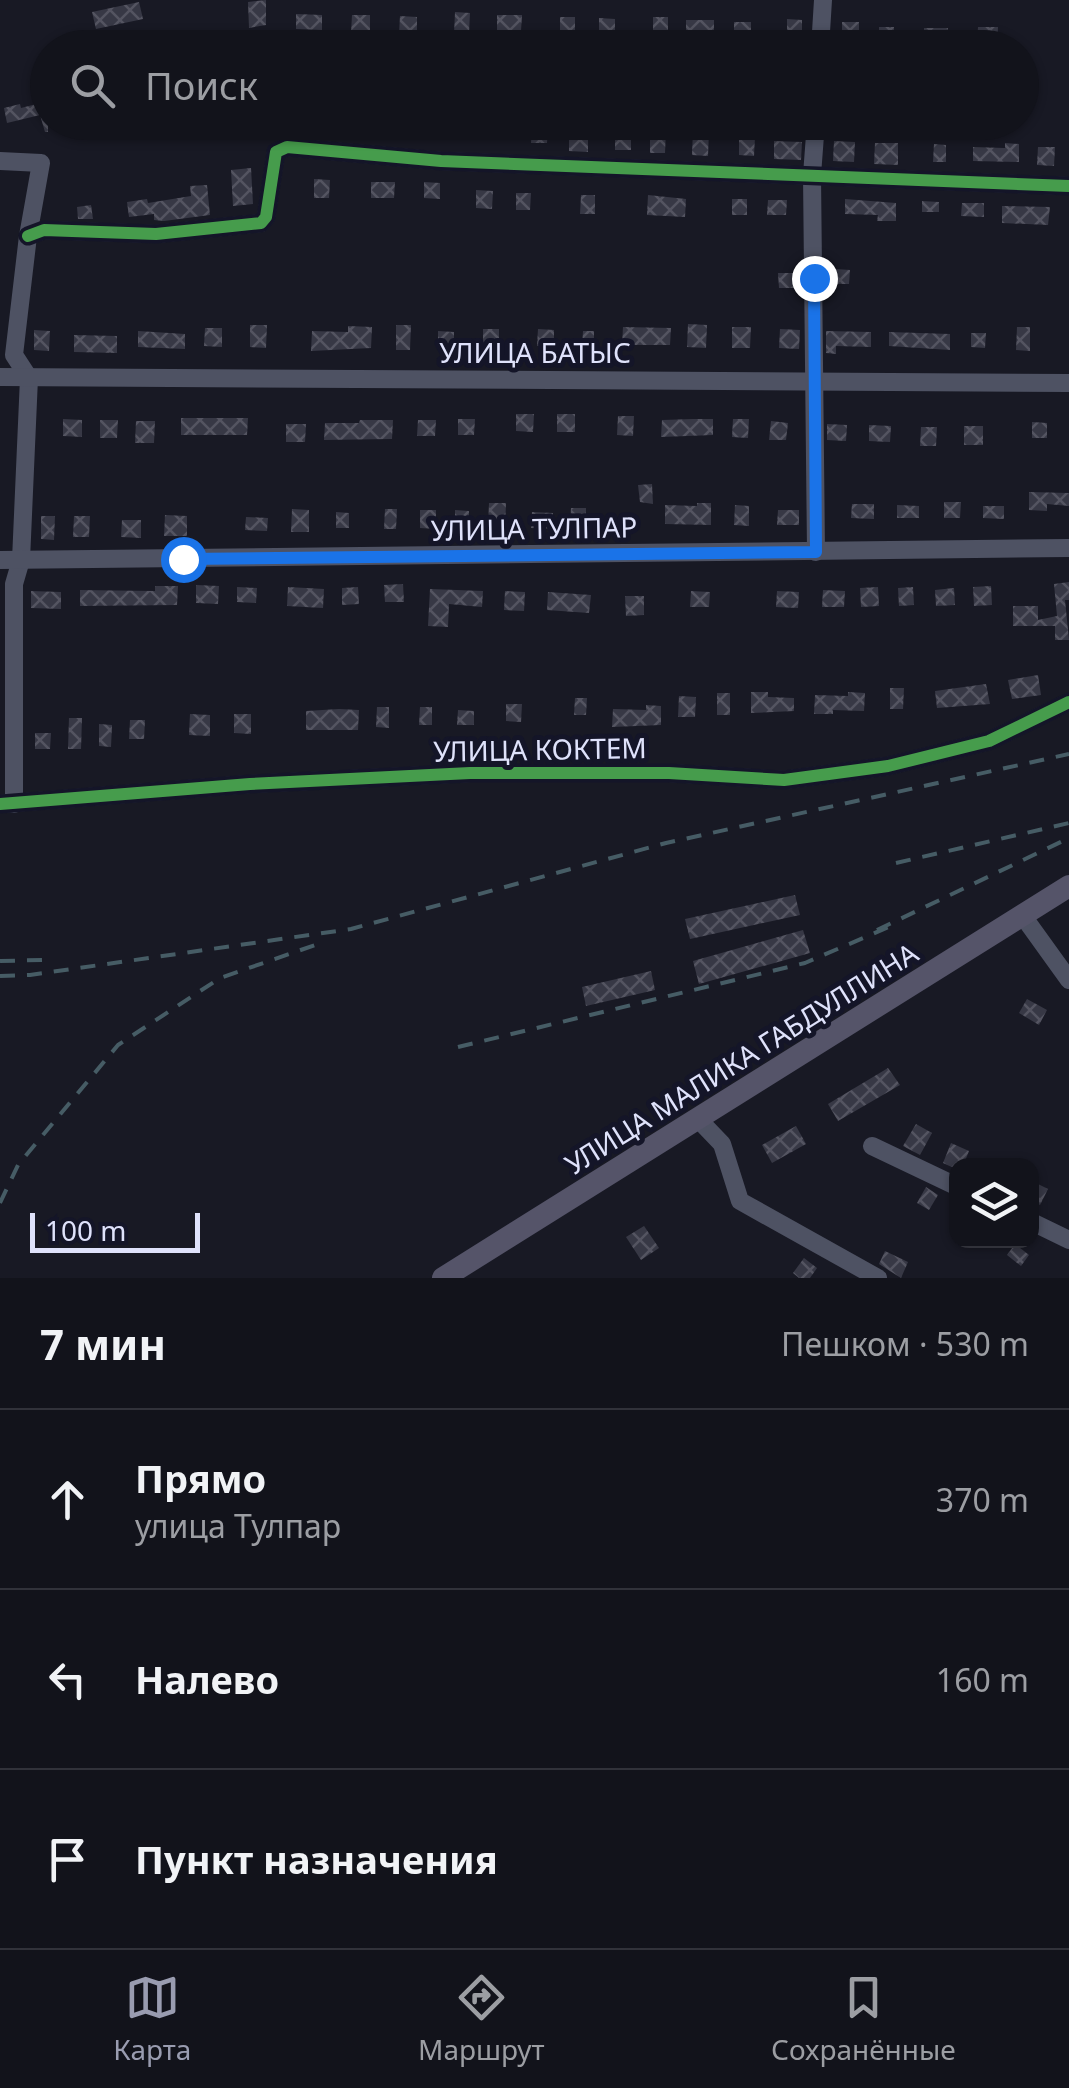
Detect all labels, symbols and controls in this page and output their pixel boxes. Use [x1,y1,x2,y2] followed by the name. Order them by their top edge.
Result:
[30,30,1039,140] search box
[65,58,120,113] icon: search
[145,59,258,111] text: Поиск
[792,256,838,302] route end
[439,333,631,371] street label: УЛИЦА БАТЫС
[430,507,638,549] street label: УЛИЦА ТУЛПАР
[161,537,207,583] route start
[433,728,647,770] street label: УЛИЦА КОКТЕМ
[557,933,925,1183] street label: УЛИЦА МАЛИКА ГАБДУЛЛИНА
[949,1158,1039,1248] map controls
[949,1158,1039,1248] button: layers
[30,1208,200,1252] scale bar
[45,1211,127,1249] text: 100 m
[40,1315,166,1372] text: 7 мин
[781,1322,1029,1365] text: Пешком · 530 m
[135,1452,266,1504] text: Прямо
[40,1472,95,1527] icon: ahead
[936,1478,1029,1521] text: 370 m
[135,1504,341,1547] text: улица Тулпар
[40,1652,95,1707] icon: left
[135,1653,279,1705] text: Налево
[936,1658,1029,1701] text: 160 m
[40,1832,95,1887] icon: arrive
[135,1833,498,1885] text: Пункт назначения
[113,1970,191,2068] tab: Карта
[418,1970,545,2068] tab: Маршрут
[771,1970,956,2068] tab: Сохранённые

